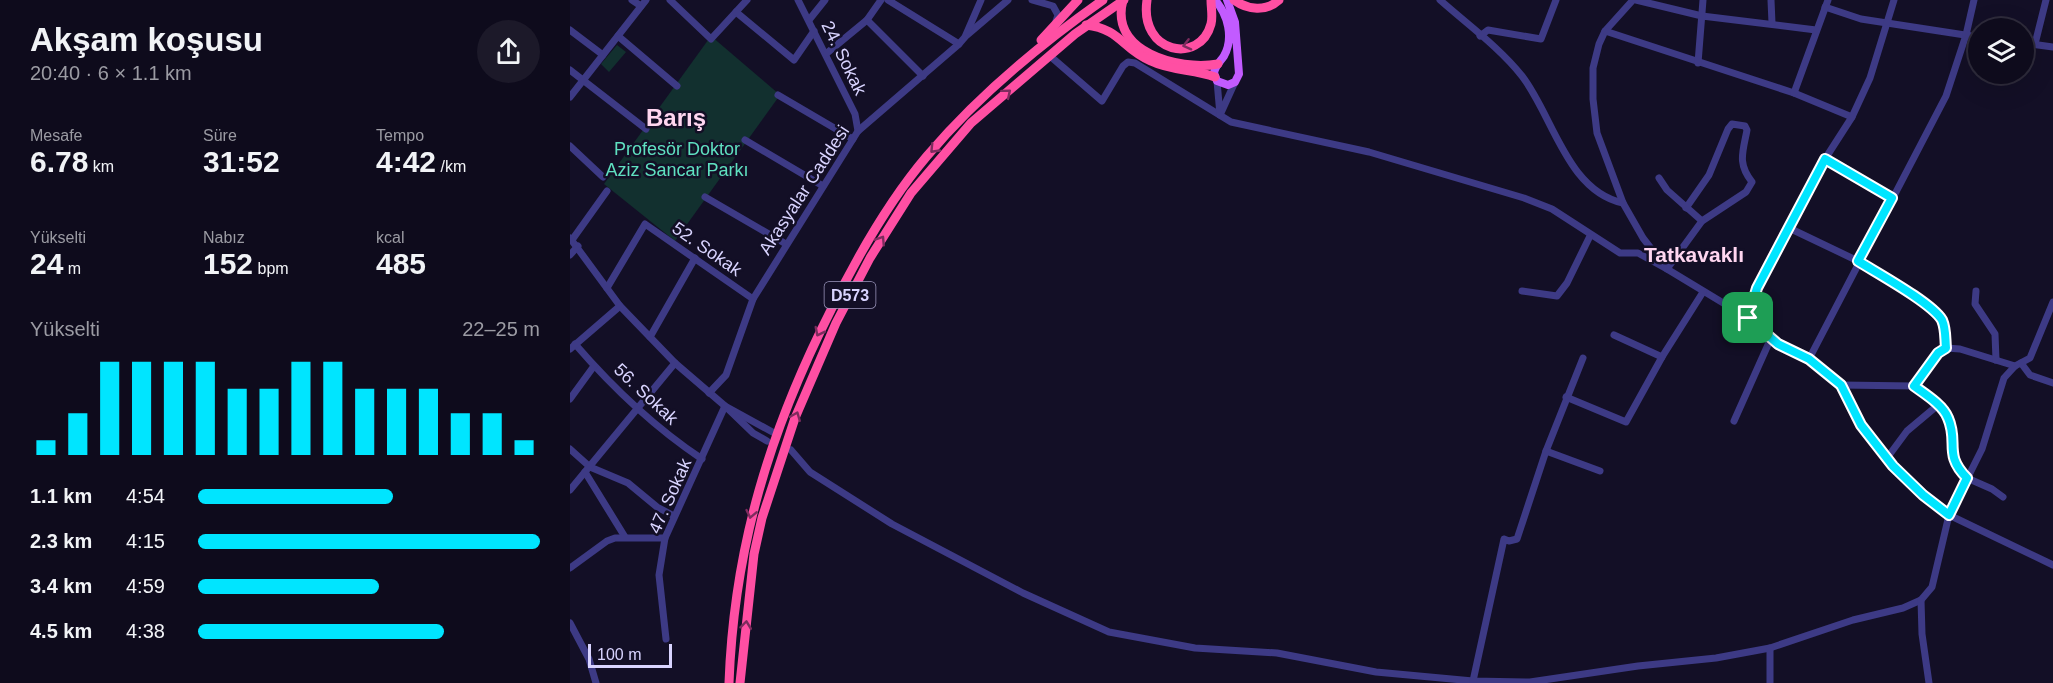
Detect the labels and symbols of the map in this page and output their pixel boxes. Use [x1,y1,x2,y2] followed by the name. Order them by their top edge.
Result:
[817,18,871,99] street label: 24. Sokak
[1182,38,1192,51] one-way arrow
[1000,89,1011,100] one-way arrow
[646,104,706,131] district label: Barış
[755,122,853,258] street label: Akasyalar Caddesi
[605,139,749,180] park label: Profesör Doktor Aziz Sancar Parkı
[930,143,941,153] one-way arrow
[668,218,746,281] street label: 52. Sokak
[873,236,884,247] one-way arrow
[1644,243,1744,266] district label: Tatkavaklı
[824,282,876,308] road number: D573
[1722,292,1773,343] pin
[815,325,827,336] one-way arrow
[610,359,683,429] street label: 56. Sokak
[789,411,801,422] one-way arrow
[645,454,696,537] street label: 47. Sokak
[746,509,759,519] one-way arrow
[739,620,751,629] one-way arrow
[588,641,672,668] scale bar

